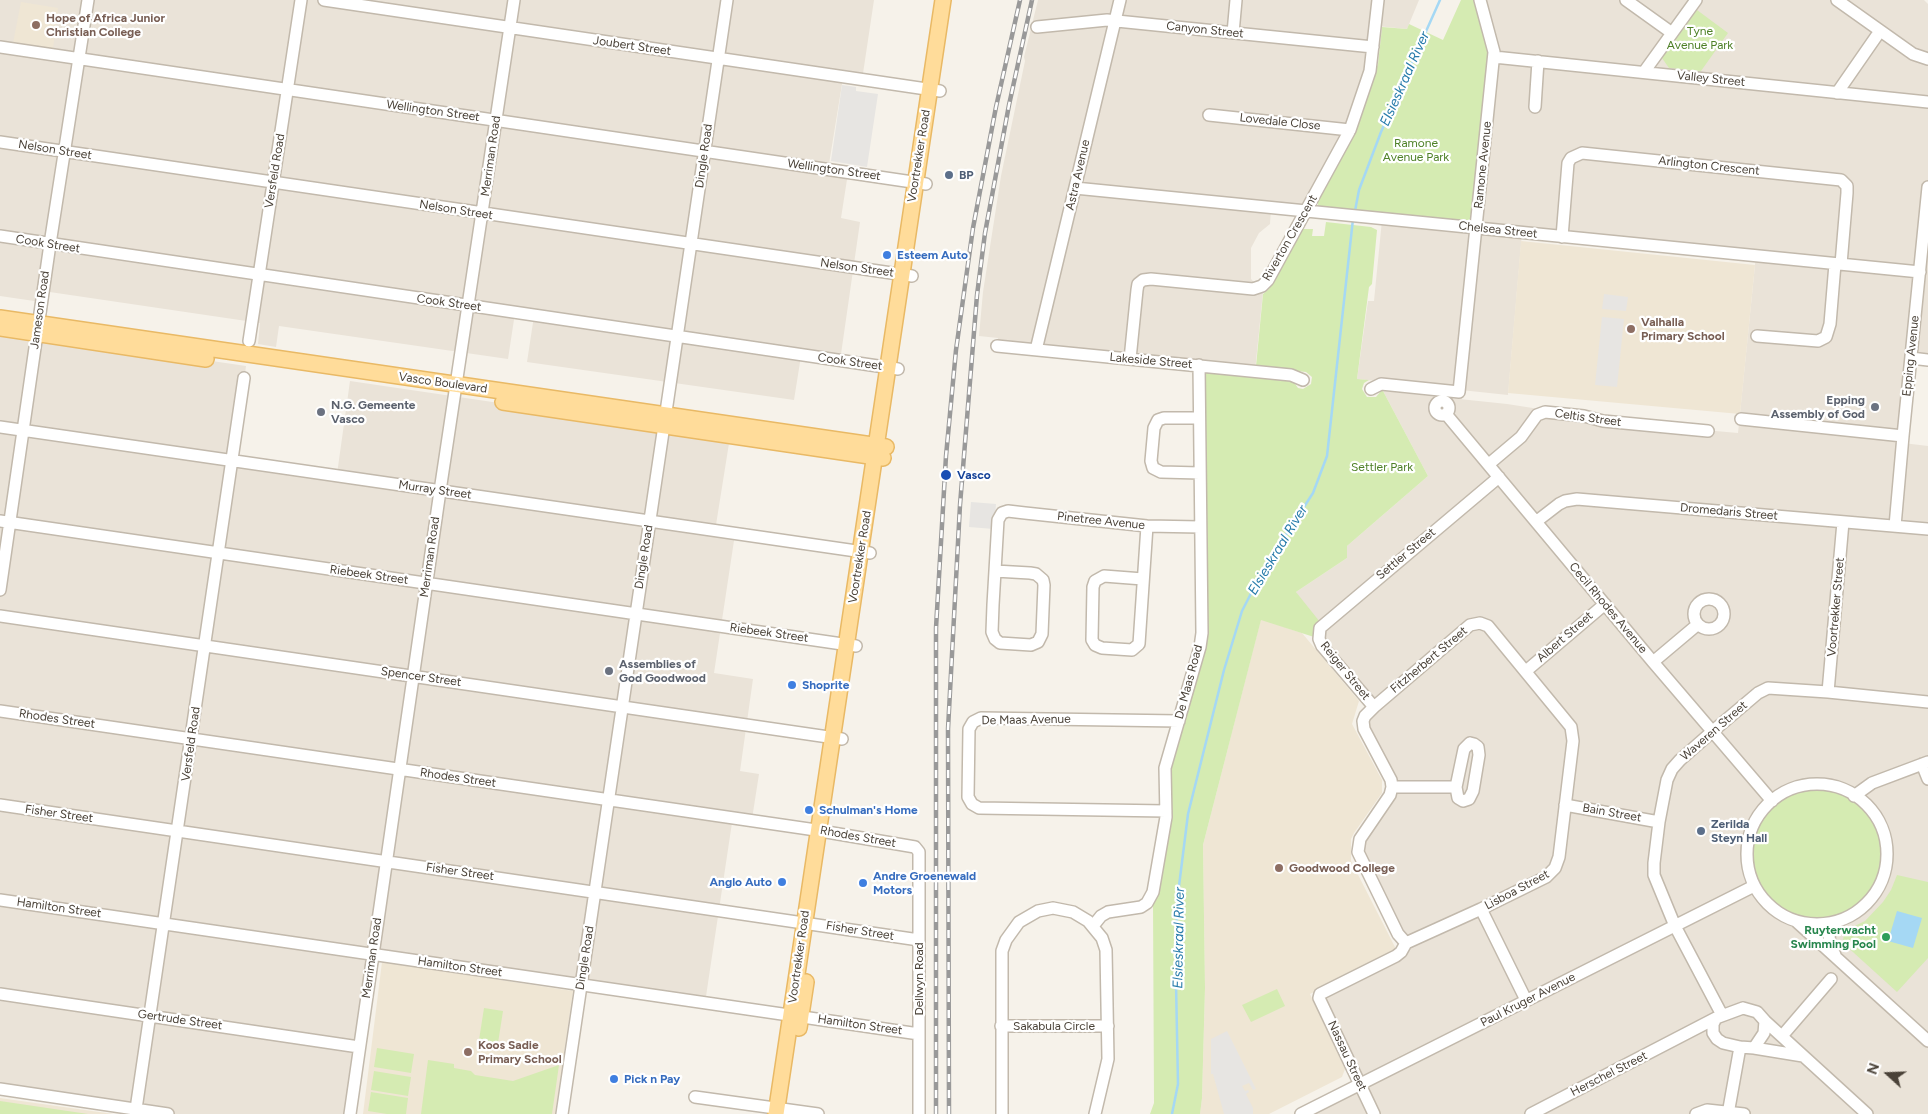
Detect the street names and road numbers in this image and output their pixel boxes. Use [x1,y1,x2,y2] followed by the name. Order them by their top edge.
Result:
[1166,19,1244,41] street label: Canyon Street
[592,33,672,59] street label: Joubert Street
[1676,68,1746,90] street label: Valley Street
[385,97,481,125] street label: Wellington Street
[905,109,933,203] street label: Voortrekker Road
[1239,111,1321,133] street label: Lovedale Close
[478,115,504,197] street label: Merriman Road
[1471,121,1495,209] street label: Ramone Avenue
[692,123,716,189] street label: Dingle Road
[262,133,288,209] street label: Versfeld Road
[17,137,93,163] street label: Nelson Street
[1063,138,1093,212] street label: Astra Avenue
[1658,154,1760,178] street label: Arlington Crescent
[786,156,882,184] street label: Wellington Street
[1259,192,1321,284] street label: Riverton Crescent
[418,197,494,223] street label: Nelson Street
[1458,219,1538,241] street label: Chelsea Street
[15,232,81,256] street label: Cook Street
[819,256,895,280] street label: Nelson Street
[27,270,53,350] street label: Jameson Road
[416,291,482,315] street label: Cook Street
[1900,315,1922,397] street label: Epping Avenue
[817,350,883,374] street label: Cook Street
[1109,350,1193,372] street label: Lakeside Street
[398,370,488,396] street label: Vasco Boulevard
[1554,406,1622,430] street label: Celtis Street
[397,478,473,502] street label: Murray Street
[1679,501,1779,523] street label: Dromedaris Street
[1056,509,1146,533] street label: Pinetree Avenue
[846,510,874,604] street label: Voortrekker Road
[417,516,443,598] street label: Merriman Road
[632,524,656,590] street label: Dingle Road
[1373,525,1439,583] street label: Settler Street
[1824,557,1848,657] street label: Voortrekker Street
[1566,560,1650,656] street label: Cecil Rhodes Avenue
[329,562,409,588] street label: Riebeek Street
[1534,609,1596,665] street label: Albert Street
[729,620,809,646] street label: Riebeek Street
[1388,624,1470,696] street label: Fitzherbert Street
[1317,639,1373,703] street label: Reiger Street
[1172,643,1206,721] street label: De Maas Road
[380,664,462,690] street label: Spencer Street
[1678,698,1750,764] street label: Waveren Street
[179,706,203,782] street label: Versfeld Road
[18,707,96,731] street label: Rhodes Street
[981,712,1071,728] street label: De Maas Avenue
[419,766,497,790] street label: Rhodes Street
[1581,801,1643,825] street label: Bain Street
[24,802,94,826] street label: Fisher Street
[819,823,897,851] street label: Rhodes Street
[425,860,495,884] street label: Fisher Street
[1482,867,1552,913] street label: Lisboa Street
[16,895,102,921] street label: Hamilton Street
[785,910,813,1004] street label: Voortrekker Road
[359,917,385,999] street label: Merriman Road
[825,919,895,943] street label: Fisher Street
[573,925,597,991] street label: Dingle Road
[912,942,926,1016] street label: Dellwyn Road
[417,954,503,980] street label: Hamilton Street
[1478,970,1578,1030] street label: Paul Kruger Avenue
[137,1007,223,1033] street label: Gertrude Street
[817,1012,903,1038] street label: Hamilton Street
[1013,1019,1095,1033] street label: Sakabula Circle
[1324,1019,1370,1093] street label: Nassau Street
[1568,1048,1650,1100] street label: Herschel Street

